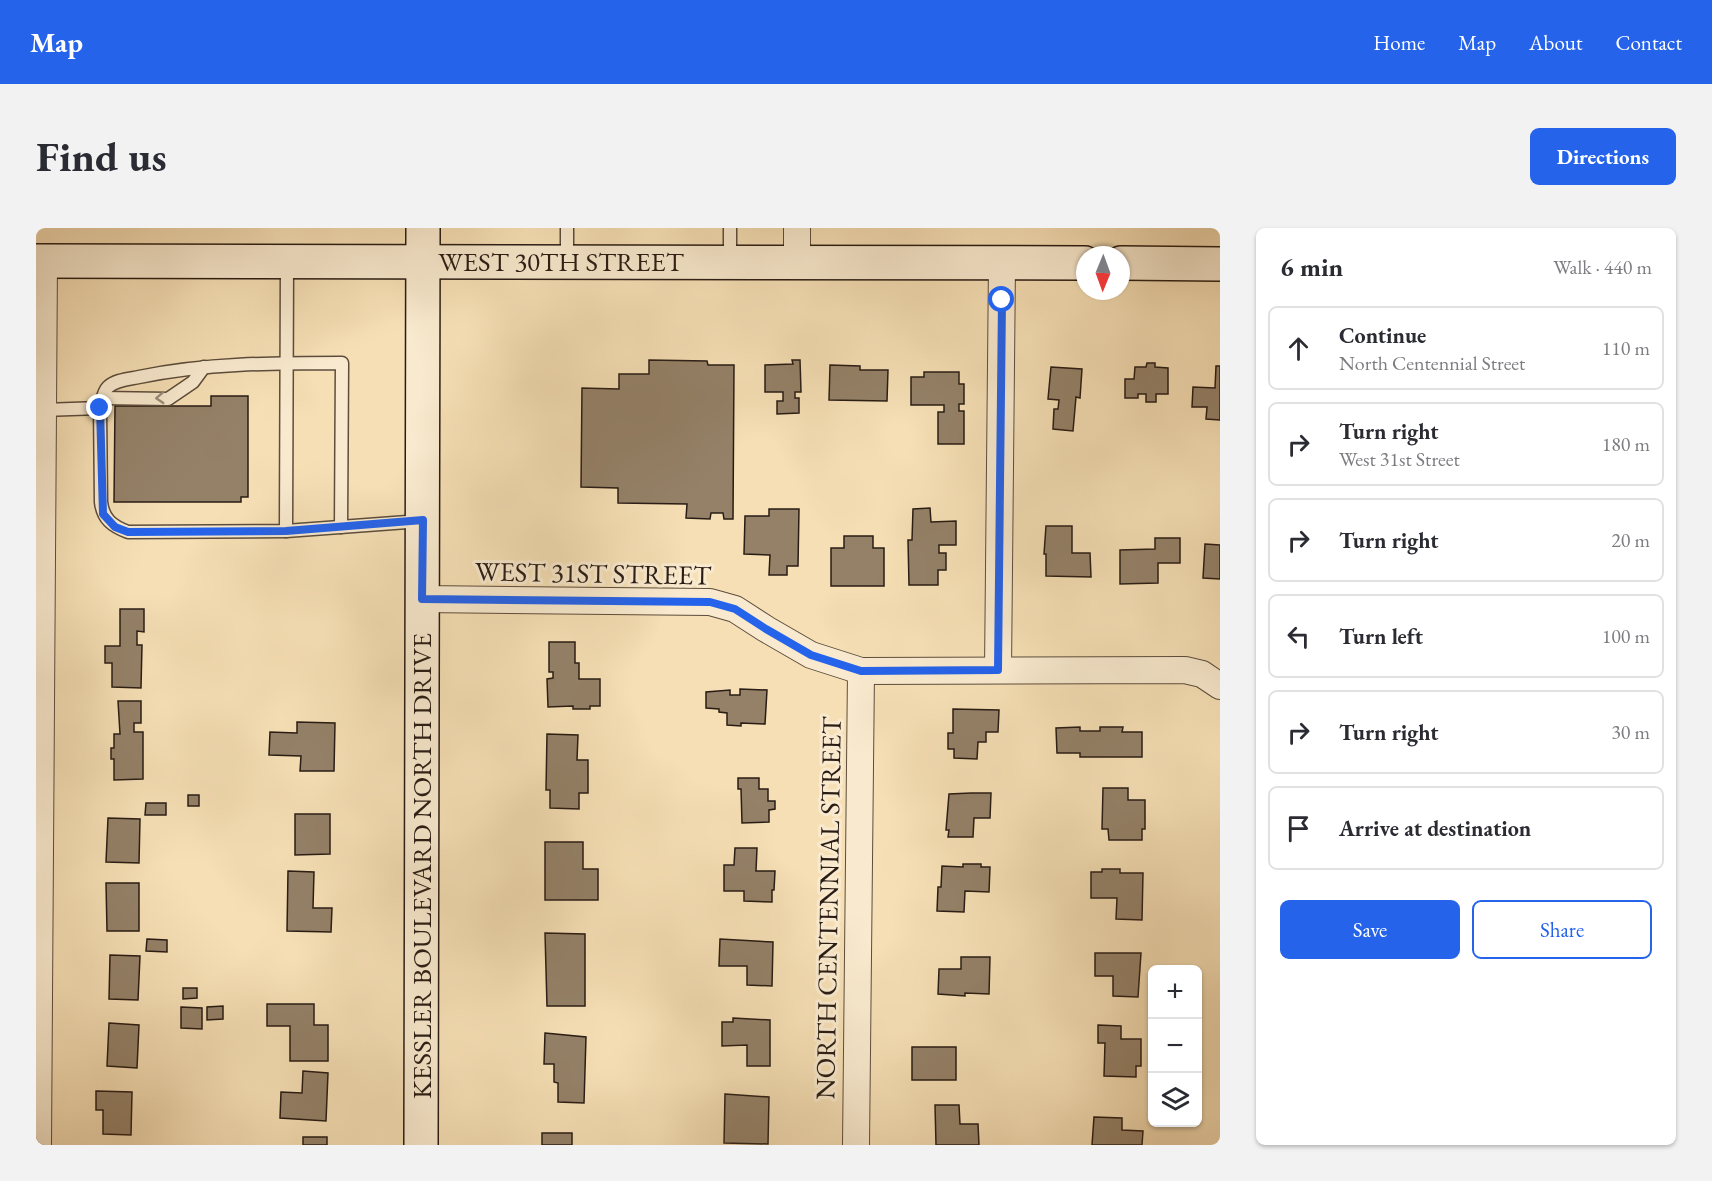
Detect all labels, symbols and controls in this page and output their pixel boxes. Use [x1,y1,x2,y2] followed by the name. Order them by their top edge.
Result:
[30,24,83,60] text: Map
[1373,29,1425,56] text: Home
[1458,29,1496,56] text: Map
[1529,29,1582,56] text: About
[1615,29,1682,56] text: Contact
[1530,128,1676,185] button: Directions
[36,129,167,184] text: Find us
[438,244,685,279] street label: WEST 30TH STREET
[1076,246,1130,300] north arrow
[1280,250,1343,284] text: 6 min
[1553,254,1652,280] text: Walk · 440 m
[988,286,1014,312] route start
[1339,321,1426,350] text: Continue
[1282,332,1315,365] icon: ahead
[1602,335,1650,361] text: 110 m
[1339,350,1525,376] text: North Centennial Street
[155,391,164,404] one-way arrow
[86,394,112,420] route end
[1339,417,1438,446] text: Turn right
[1282,428,1315,461] icon: right
[1602,431,1650,457] text: 180 m
[1339,446,1460,472] text: West 31st Street
[1282,524,1315,557] icon: right
[1339,526,1438,555] text: Turn right
[1611,527,1650,553] text: 20 m
[475,553,712,593] street label: WEST 31ST STREET
[1282,620,1315,653] icon: left
[1339,622,1423,651] text: Turn left
[1602,623,1650,649] text: 100 m
[404,633,439,1099] street label: KESSLER BOULEVARD NORTH DRIVE
[807,715,849,1100] street label: NORTH CENTENNIAL STREET
[1282,716,1315,749] icon: right
[1339,718,1438,747] text: Turn right
[1611,719,1650,745] text: 30 m
[1282,812,1315,845] icon: arrive
[1339,814,1531,843] text: Arrive at destination
[1280,900,1460,959] button: Save
[1472,900,1652,959] button: Share
[1148,965,1202,1127] map controls
[1148,965,1202,1019] button: +
[1148,1019,1202,1073] button: −
[1148,1073,1202,1127] button: layers

